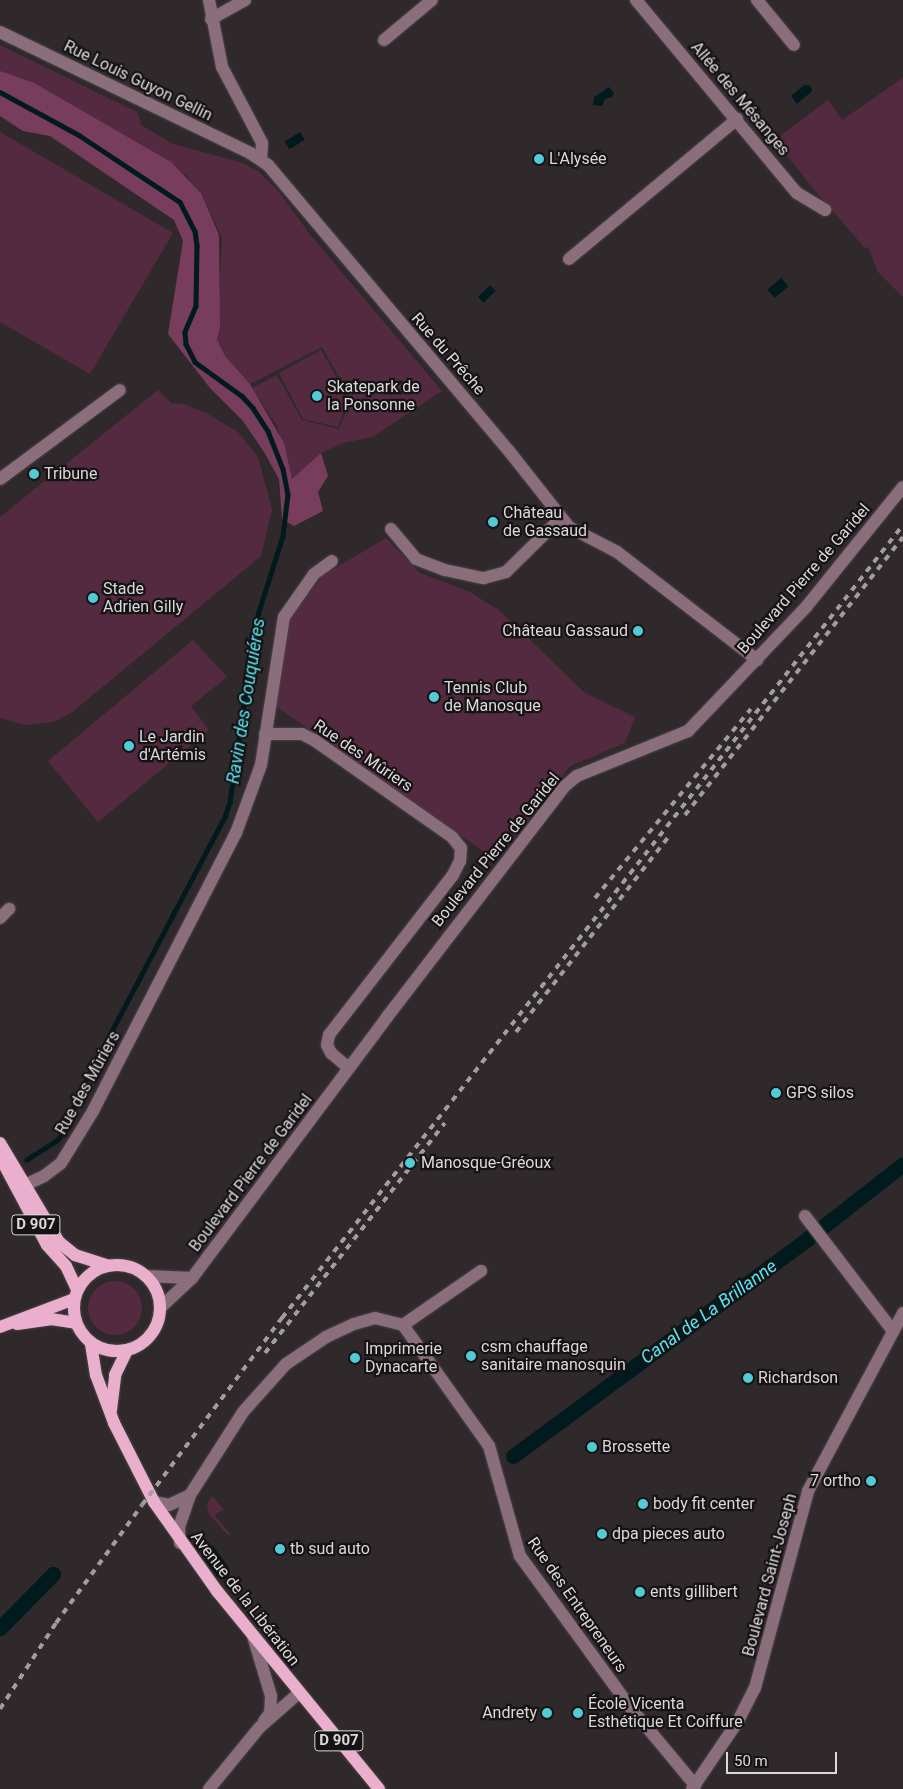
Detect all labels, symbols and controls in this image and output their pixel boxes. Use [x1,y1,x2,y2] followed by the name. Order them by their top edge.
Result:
[61,37,215,125] street label: Rue Louis Guyon Gellin
[687,38,793,160] street label: Allée des Mésanges
[549,149,607,169] place label: L'Alysée
[533,153,545,165] marker: L'Alysée
[407,309,489,399] street label: Rue du Prêche
[327,377,420,415] place label: Skatepark de la Ponsonne
[311,390,323,402] marker: Skatepark de la Ponsonne
[44,464,97,484] place label: Tribune
[28,468,40,480] marker: Tribune
[734,500,874,658] street label: Boulevard Pierre de Garidel
[503,503,587,541] place label: Château de Gassaud
[487,516,499,528] marker: Château de Gassaud
[103,579,183,617] place label: Stade Adrien Gilly
[87,592,99,604] marker: Stade Adrien Gilly
[222,617,270,785] water label: Ravin des Couquiéres
[502,621,628,641] place label: Château Gassaud
[632,625,644,637] marker: Château Gassaud
[444,678,541,716] place label: Tennis Club de Manosque
[428,691,440,703] marker: Tennis Club de Manosque
[310,716,416,796] street label: Rue des Mûriers
[139,727,206,765] place label: Le Jardin d'Artémis
[123,740,135,752] marker: Le Jardin d'Artémis
[428,769,564,931] street label: Boulevard Pierre de Garidel
[52,1028,124,1138] street label: Rue des Mûriers
[786,1083,854,1103] place label: GPS silos
[770,1087,782,1099] marker: GPS silos
[186,1090,316,1256] street label: Boulevard Pierre de Garidel
[421,1153,551,1173] place label: Manosque-Gréoux
[403,1156,417,1170] marker: Manosque-Gréoux
[11,1212,61,1238] road number: D 907
[637,1255,781,1369] water label: Canal de La Brillanne
[481,1337,626,1375] place label: csm chauffage sanitaire manosquin
[365,1339,442,1377] place label: Imprimerie Dynacarte
[465,1350,477,1362] marker: csm chauffage sanitaire manosquin
[349,1352,361,1364] marker: Imprimerie Dynacarte
[758,1368,838,1388] place label: Richardson
[742,1372,754,1384] marker: Richardson
[602,1437,670,1457] place label: Brossette
[586,1441,598,1453] marker: Brossette
[810,1471,861,1491] place label: 7 ortho
[865,1475,877,1487] marker: 7 ortho
[739,1491,801,1659] street label: Boulevard Saint-Joseph
[653,1494,755,1514] place label: body fit center
[637,1498,649,1510] marker: body fit center
[612,1524,725,1544] place label: dpa pieces auto
[187,1528,303,1670] street label: Avenue de la Libération
[596,1528,608,1540] marker: dpa pieces auto
[523,1534,631,1676] street label: Rue des Entrepreneurs
[290,1539,370,1559] place label: tb sud auto
[274,1543,286,1555] marker: tb sud auto
[650,1582,738,1602] place label: ents gillibert
[634,1586,646,1598] marker: ents gillibert
[588,1694,743,1732] place label: École Vicenta Esthétique Et Coiffure
[482,1703,537,1723] place label: Andrety
[541,1707,553,1719] marker: Andrety
[572,1707,584,1719] marker: École Vicenta Esthétique Et Coiffure
[314,1728,364,1754] road number: D 907
[728,1742,839,1774] scale bar
[734,1752,768,1770] text: 50 m

